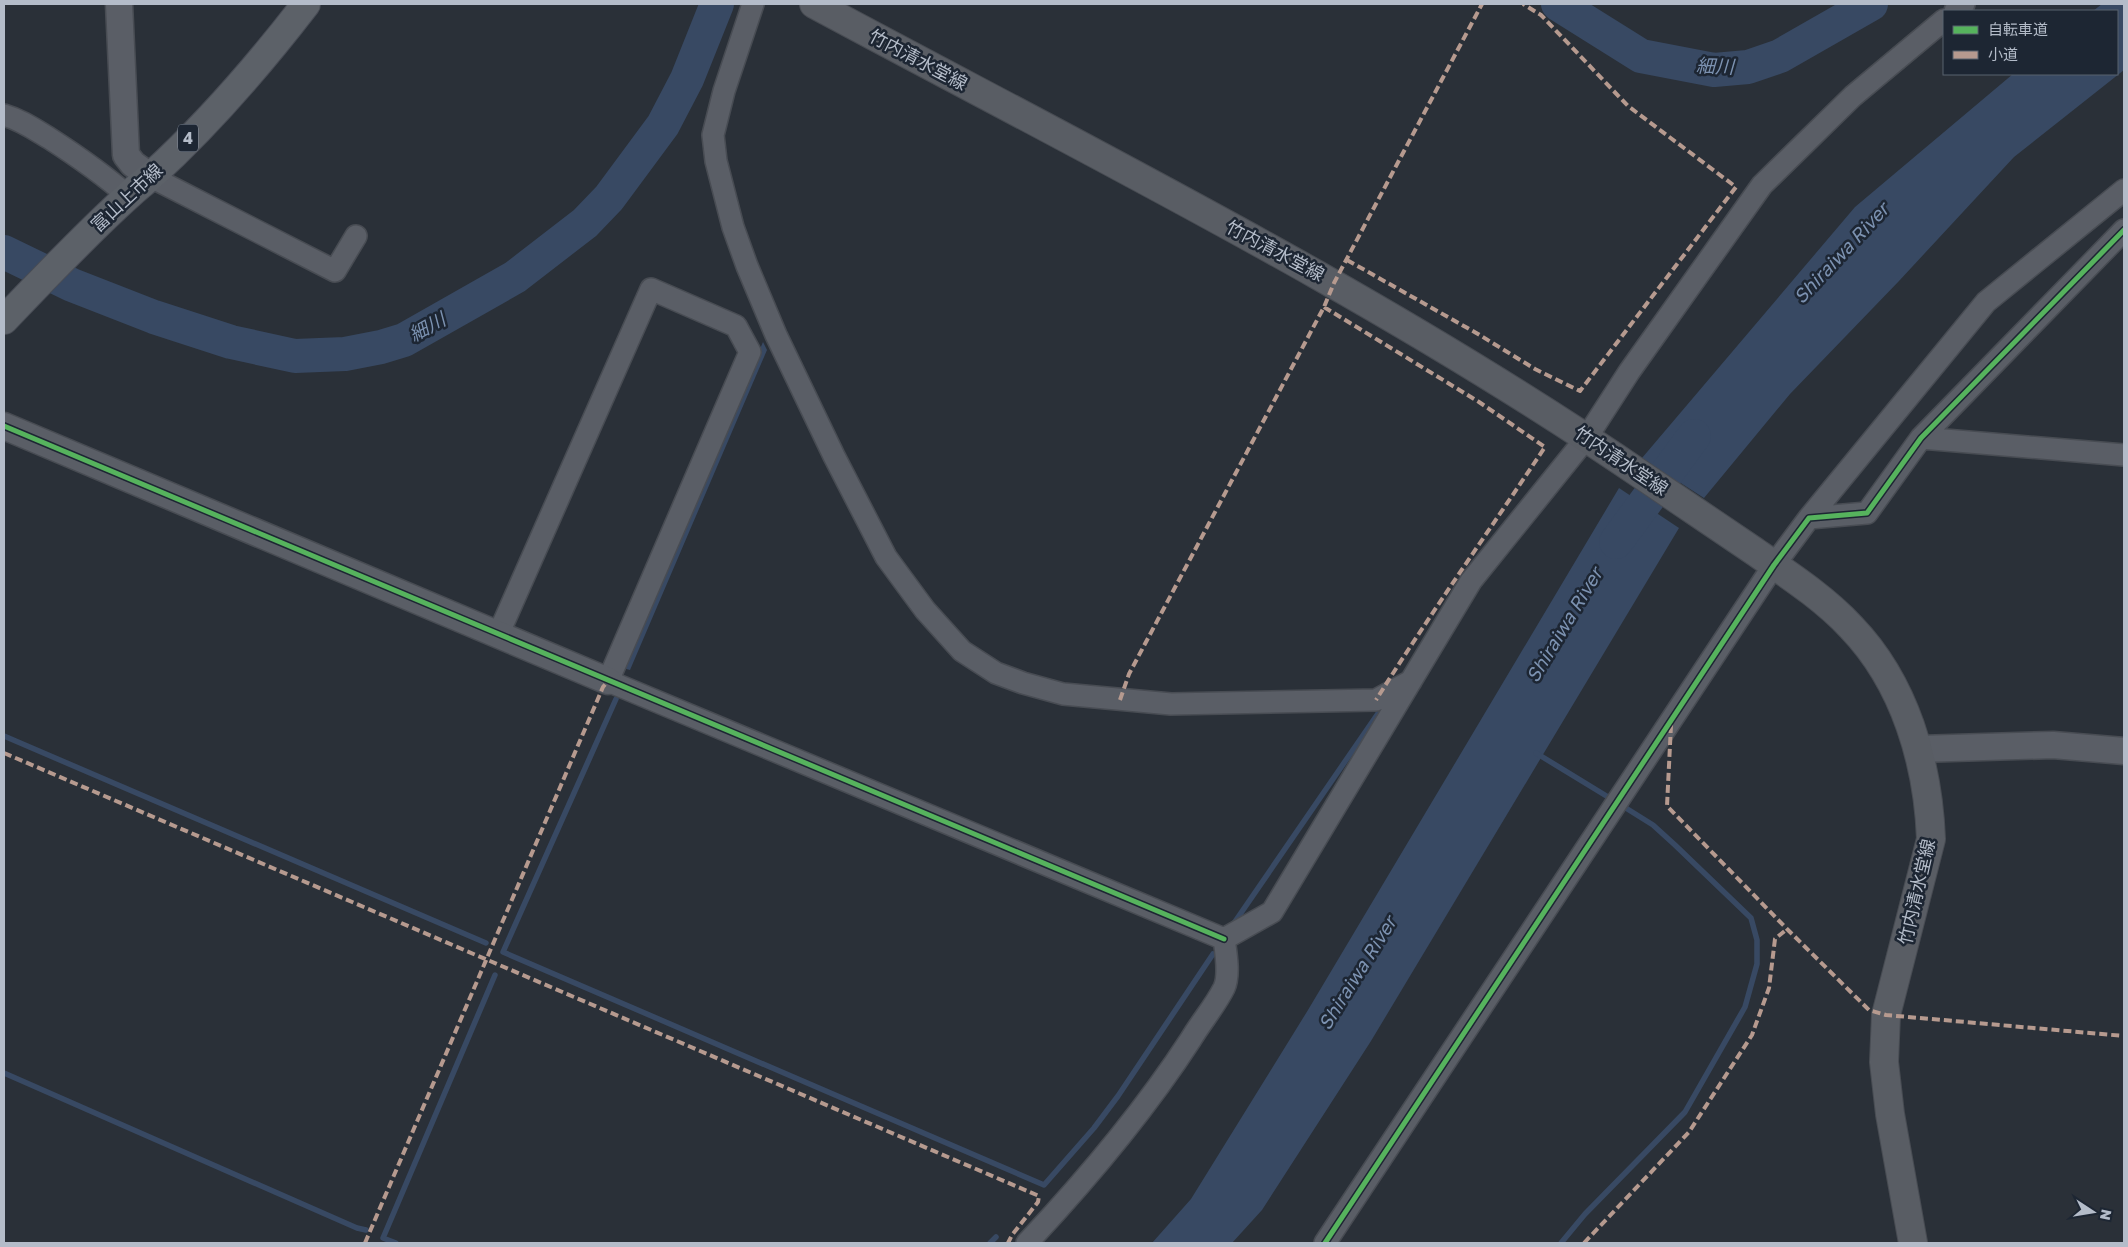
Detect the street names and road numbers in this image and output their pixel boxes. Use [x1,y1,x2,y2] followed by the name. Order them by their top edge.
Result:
[866,24,971,94] street label: 竹内清水堂線
[178,125,198,152] road number: 4
[86,159,167,236] street label: 富山上市線
[1223,215,1328,285] street label: 竹内清水堂線
[1571,421,1672,499] street label: 竹内清水堂線
[1893,837,1939,947] street label: 竹内清水堂線

